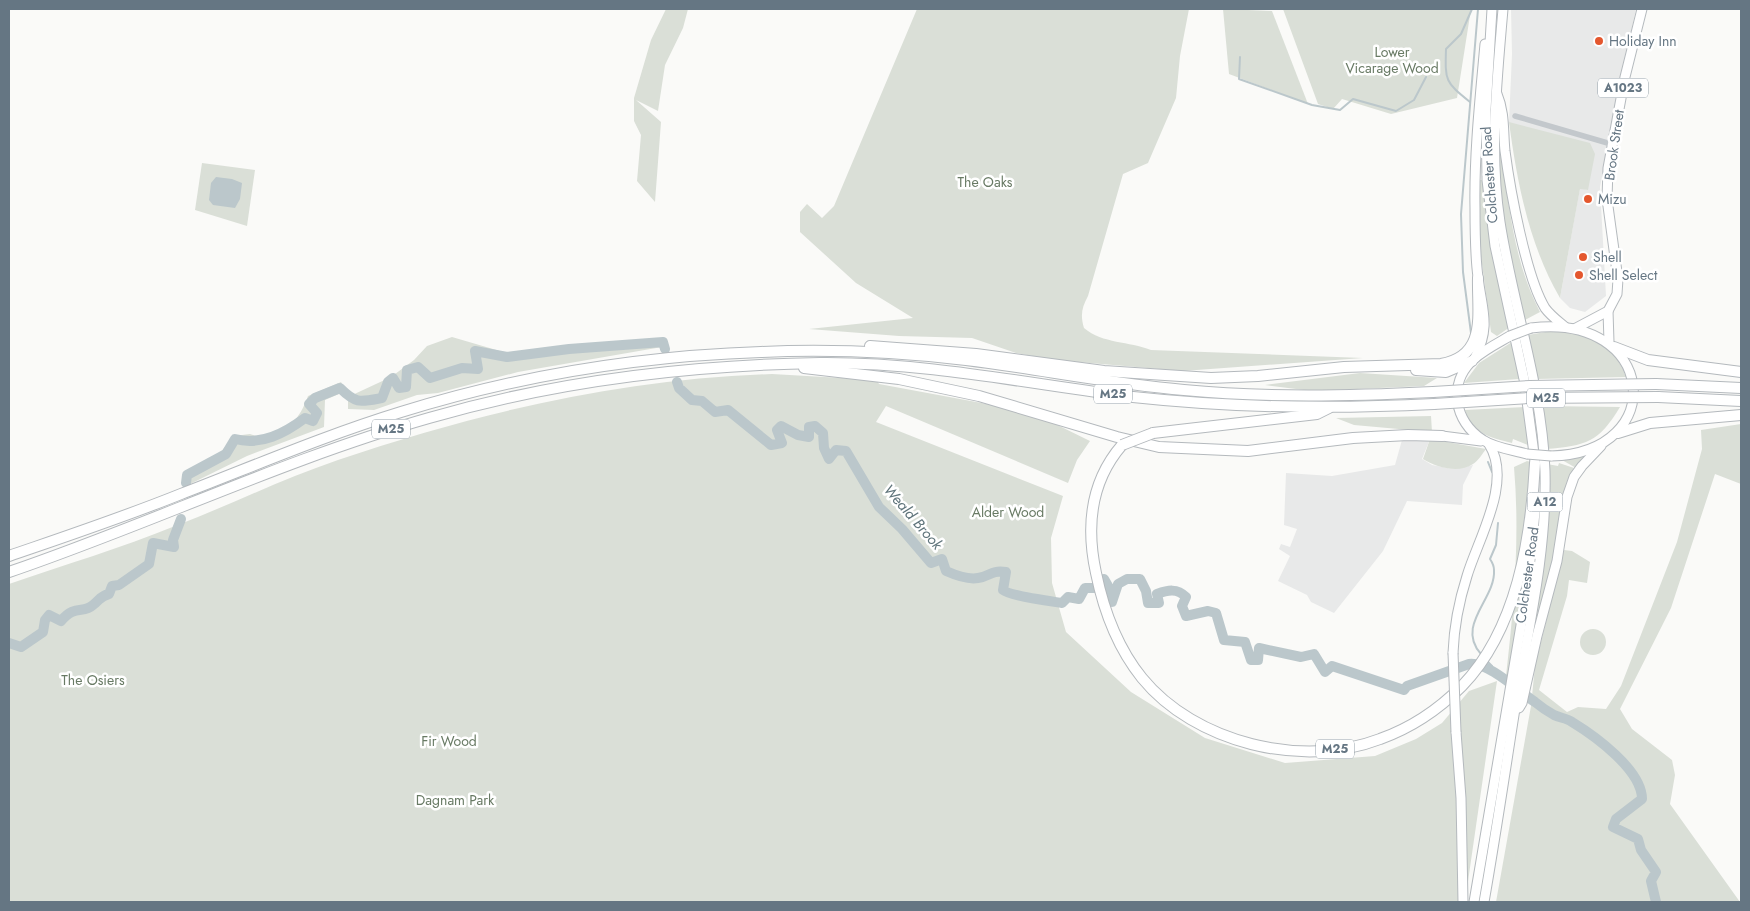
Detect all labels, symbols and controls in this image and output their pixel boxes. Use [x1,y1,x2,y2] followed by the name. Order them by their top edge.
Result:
[1609,31,1677,51] place label: Holiday Inn
[1593,35,1605,47] marker: Holiday Inn
[1345,42,1439,78] park label: Lower Vicarage Wood
[1598,78,1648,98] road number: A1023
[1599,108,1629,182] street label: Brook Street
[1476,126,1502,224] street label: Colchester Road
[958,172,1013,192] park label: The Oaks
[1598,189,1627,209] place label: Mizu
[1582,193,1594,205] marker: Mizu
[1593,247,1622,267] place label: Shell
[1577,251,1589,263] marker: Shell
[1589,265,1658,285] place label: Shell Select
[1573,269,1585,281] marker: Shell Select
[1094,384,1132,404] road number: M25
[1527,388,1565,408] road number: M25
[372,419,410,438] road number: M25
[878,479,948,555] water label: Weald Brook
[1528,492,1562,512] road number: A12
[972,502,1044,522] park label: Alder Wood
[1510,526,1544,624] street label: Colchester Road
[61,670,125,690] park label: The Osiers
[421,731,477,751] park label: Fir Wood
[1316,740,1354,759] road number: M25
[416,790,495,810] park label: Dagnam Park

